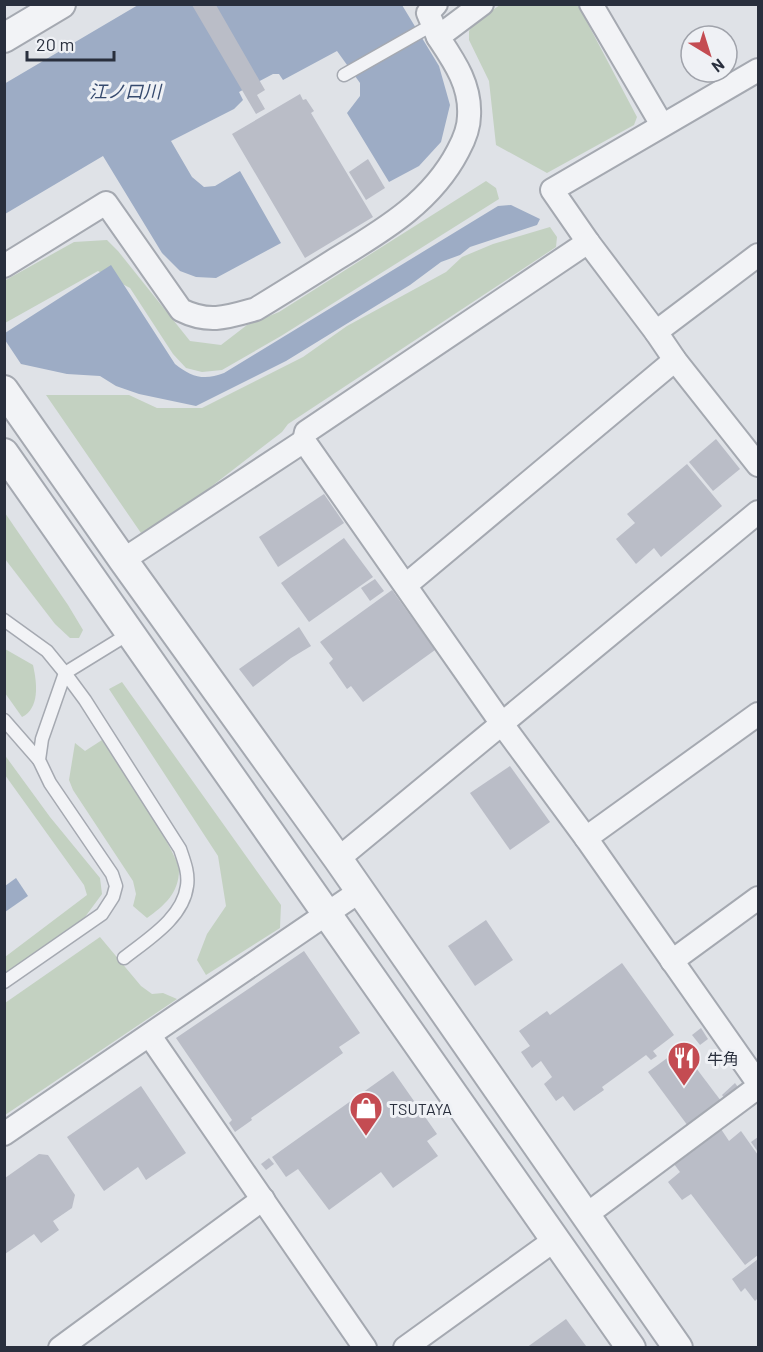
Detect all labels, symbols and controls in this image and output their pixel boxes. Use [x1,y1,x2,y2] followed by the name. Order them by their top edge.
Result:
[27,24,114,62] scale bar
[679,24,739,84] north arrow
[36,33,74,55] text: 20 m
[709,55,729,77] text: N
[89,80,163,102] water label: 江ノ口川
[666,1040,702,1087] restaurant icon: 牛角
[707,1049,739,1068] place label: 牛角
[348,1090,384,1137] shop icon: TSUTAYA
[389,1099,452,1118] place label: TSUTAYA

